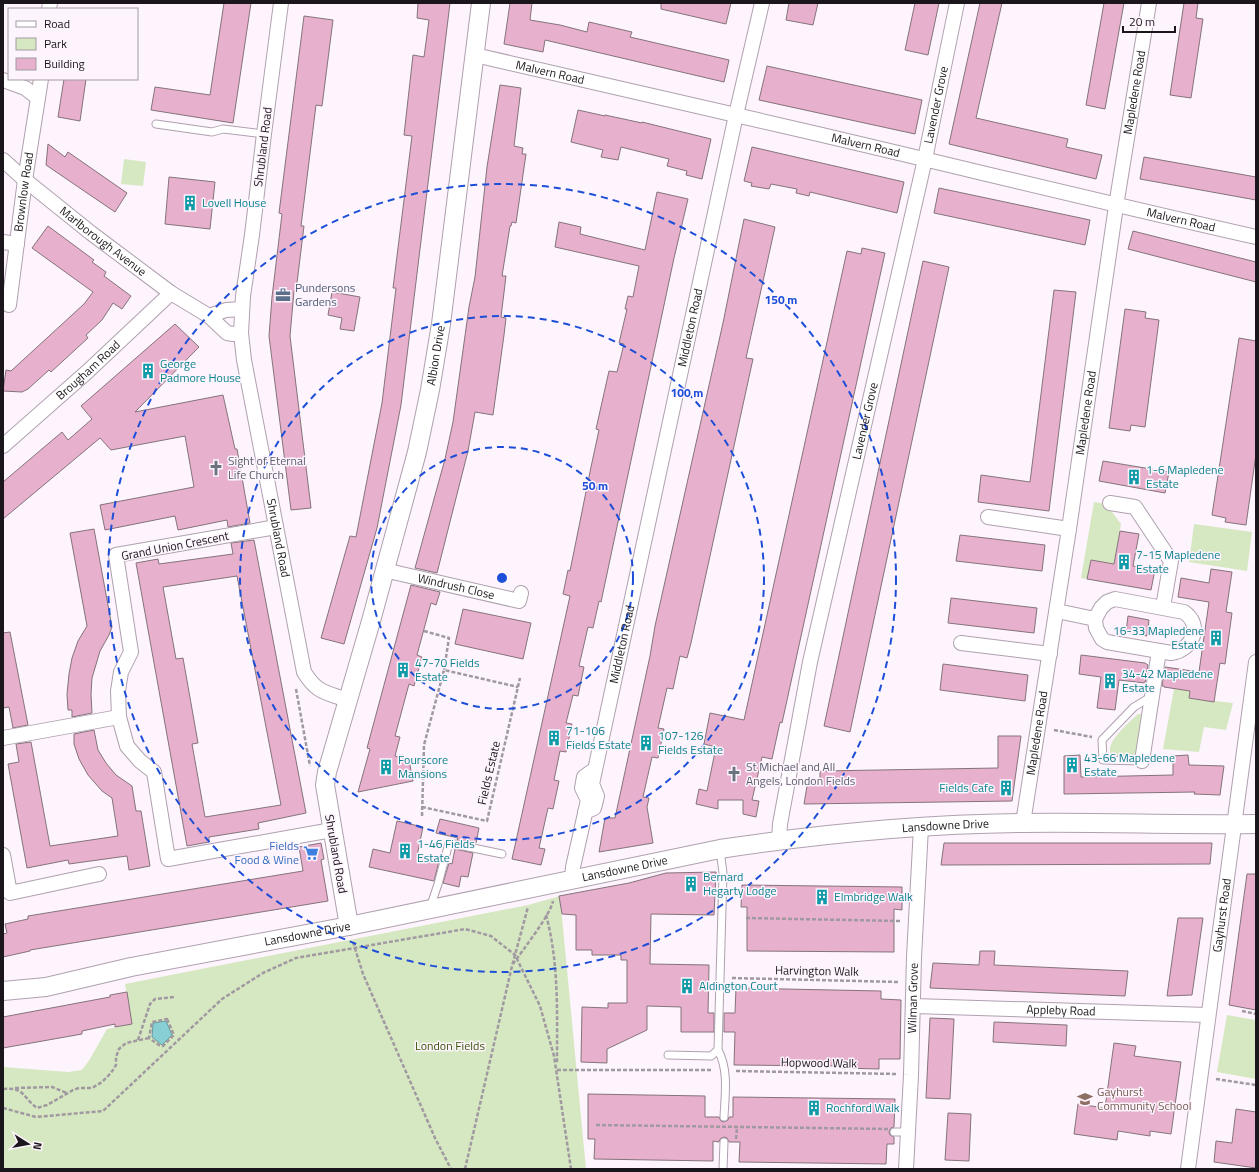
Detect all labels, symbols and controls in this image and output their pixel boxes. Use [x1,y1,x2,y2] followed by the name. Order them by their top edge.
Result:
[8,8,138,80] legend
[1123,8,1175,34] scale bar
[1129,12,1155,31] text: 20 m
[44,14,70,33] text: Road
[44,34,67,53] text: Park
[1118,49,1150,136] street label: Mapledene Road
[44,54,85,73] text: Building
[514,55,586,89] street label: Malvern Road
[918,64,953,145] street label: Lavender Grove
[248,106,277,188] street label: Shrubland Road
[830,128,902,162] street label: Malvern Road
[8,151,38,233] street label: Brownlow Road
[202,193,266,212] place label: Lovell House
[181,194,199,212] building icon: Lovell House
[56,201,151,281] street label: Marlborough Avenue
[1145,202,1217,236] street label: Malvern Road
[295,278,356,311] place label: Pundersons Gardens
[274,286,292,304] office icon: Pundersons Gardens
[672,286,707,369] street label: Middleton Road
[765,290,797,309] text: 150 m
[421,324,450,387] street label: Albion Drive
[51,335,124,404] street label: Brougham Road
[160,354,241,387] place label: George Padmore House
[139,362,157,380] building icon: George Padmore House
[1070,369,1101,456] street label: Mapledene Road
[847,380,883,461] street label: Lavender Grove
[671,383,703,402] text: 100 m
[228,451,306,484] place label: Sight of Eternal Life Church
[207,459,225,477] church icon: Sight of Eternal Life Church
[1146,460,1224,493] place label: 1-6 Mapledene Estate
[1125,468,1143,486] building icon: 1-6 Mapledene Estate
[582,476,608,495] text: 50 m
[262,497,296,579] street label: Shrubland Road
[119,526,231,565] street label: Grand Union Crescent
[1136,545,1220,578] place label: 7-15 Mapledene Estate
[1115,553,1133,571] building icon: 7-15 Mapledene Estate
[416,568,497,604] street label: Windrush Close
[495,571,509,585] centre of rings
[604,603,639,685] street label: Middleton Road
[1113,621,1204,654] place label: 16-33 Mapledene Estate
[1207,629,1225,647] building icon: 16-33 Mapledene Estate
[415,653,480,686] place label: 47-70 Fields Estate
[394,661,412,679] building icon: 47-70 Fields Estate
[1122,664,1213,697] place label: 34-42 Mapledene Estate
[1101,672,1119,690] building icon: 34-42 Mapledene Estate
[1021,690,1053,776] street label: Mapledene Road
[566,721,631,754] place label: 71-106 Fields Estate
[658,726,723,759] place label: 107-126 Fields Estate
[545,729,563,747] building icon: 71-106 Fields Estate
[637,734,655,752] building icon: 107-126 Fields Estate
[472,739,505,807] street label: Fields Estate
[1084,748,1175,781] place label: 43-66 Mapledene Estate
[398,750,448,783] place label: Fourscore Mansions
[1063,756,1081,774] building icon: 43-66 Mapledene Estate
[746,757,856,790] place label: St Michael and All Angels, London Fields
[377,758,395,776] building icon: Fourscore Mansions
[725,765,743,783] church icon: St Michael and All Angels, London Fields
[939,778,994,797] place label: Fields Cafe
[997,779,1015,797] building icon: Fields Cafe
[320,813,353,895] street label: Shrubland Road
[901,814,989,837] street label: Lansdowne Drive
[417,834,475,867] place label: 1-46 Fields Estate
[235,836,299,869] place label: Fields Food & Wine
[396,842,414,860] building icon: 1-46 Fields Estate
[302,844,320,862] supermarket icon: Fields Food & Wine
[580,850,669,886] street label: Lansdowne Drive
[703,867,777,900] place label: Bernard Hegarty Lodge
[682,875,700,893] building icon: Bernard Hegarty Lodge
[1207,877,1236,953] street label: Gayhurst Road
[834,887,913,906] place label: Elmbridge Walk
[813,888,831,906] building icon: Elmbridge Walk
[263,916,352,951] street label: Lansdowne Drive
[775,960,859,981] street label: Harvington Walk
[902,963,923,1034] street label: Wilman Grove
[699,976,778,995] place label: Aldington Court
[678,977,696,995] building icon: Aldington Court
[1026,999,1096,1021] street label: Appleby Road
[415,1036,485,1055] park label: London Fields
[781,1052,858,1073] street label: Hopwood Walk
[1097,1082,1192,1115] place label: Gayhurst Community School
[1076,1090,1094,1108] school or university icon: Gayhurst Community School
[826,1098,900,1117] place label: Rochford Walk
[805,1099,823,1117] building icon: Rochford Walk
[8,1124,48,1164] north arrow
[29,1141,46,1151] text: N

